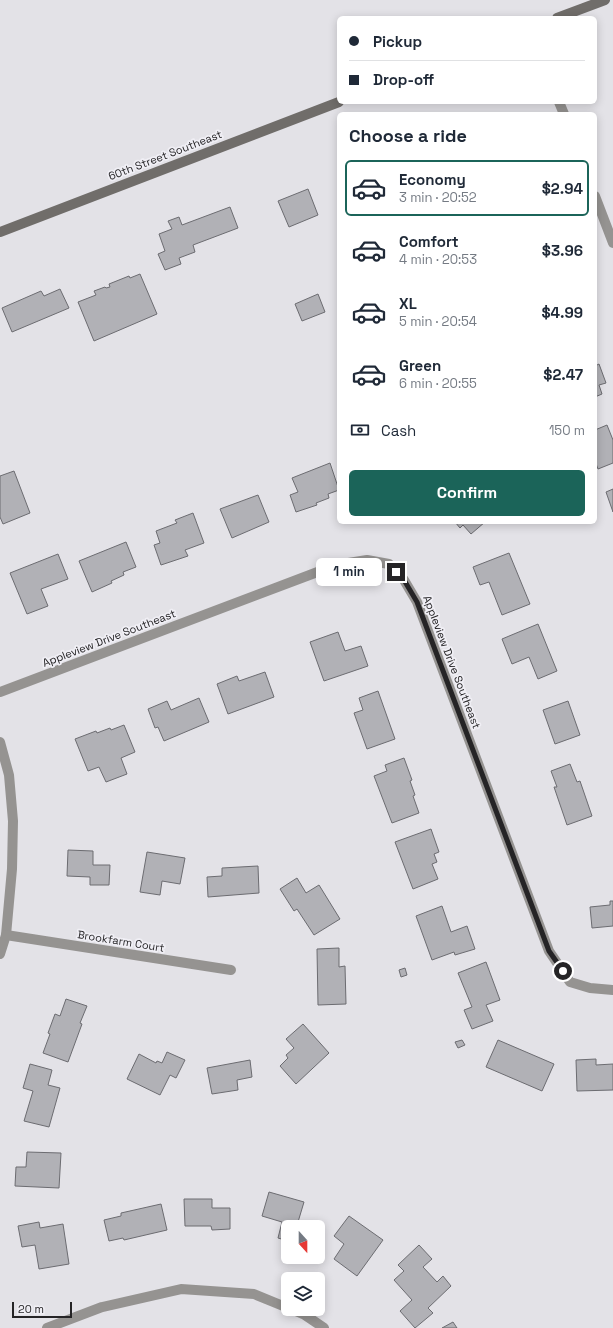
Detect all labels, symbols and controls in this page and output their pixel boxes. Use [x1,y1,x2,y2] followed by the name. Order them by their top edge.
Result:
[373,32,422,51] text: Pickup
[373,70,434,89] text: Drop-off
[349,124,467,147] text: Choose a ride
[106,127,224,183] street label: 60th Street Southeast
[351,170,387,206] icon: car
[399,170,466,189] text: Economy
[542,179,583,198] text: $2.94
[399,189,477,206] text: 3 min · 20:52
[351,232,387,268] icon: car
[399,232,459,251] text: Comfort
[542,241,583,260] text: $3.96
[399,251,477,268] text: 4 min · 20:53
[351,294,387,330] icon: car
[399,294,417,313] text: XL
[541,303,583,322] text: $4.99
[399,313,477,330] text: 5 min · 20:54
[351,356,387,392] icon: car
[399,356,441,375] text: Green
[543,365,583,384] text: $2.47
[399,375,477,392] text: 6 min · 20:55
[349,419,371,441] icon: cash
[381,421,416,440] text: Cash
[549,422,585,439] text: 150 m
[349,470,585,516] button: Confirm
[316,558,382,586] callout: 1 min
[333,563,365,580] text: 1 min
[387,563,405,581] route end
[420,593,484,731] street label: Appleview Drive Southeast
[40,606,178,670] street label: Appleview Drive Southeast
[76,927,166,955] street label: Brookfarm Court
[554,962,572,980] route start
[281,1220,325,1264] north arrow
[281,1220,325,1316] map controls
[281,1272,325,1316] button: layers
[12,1300,72,1319] scale bar
[18,1302,44,1316] text: 20 m

